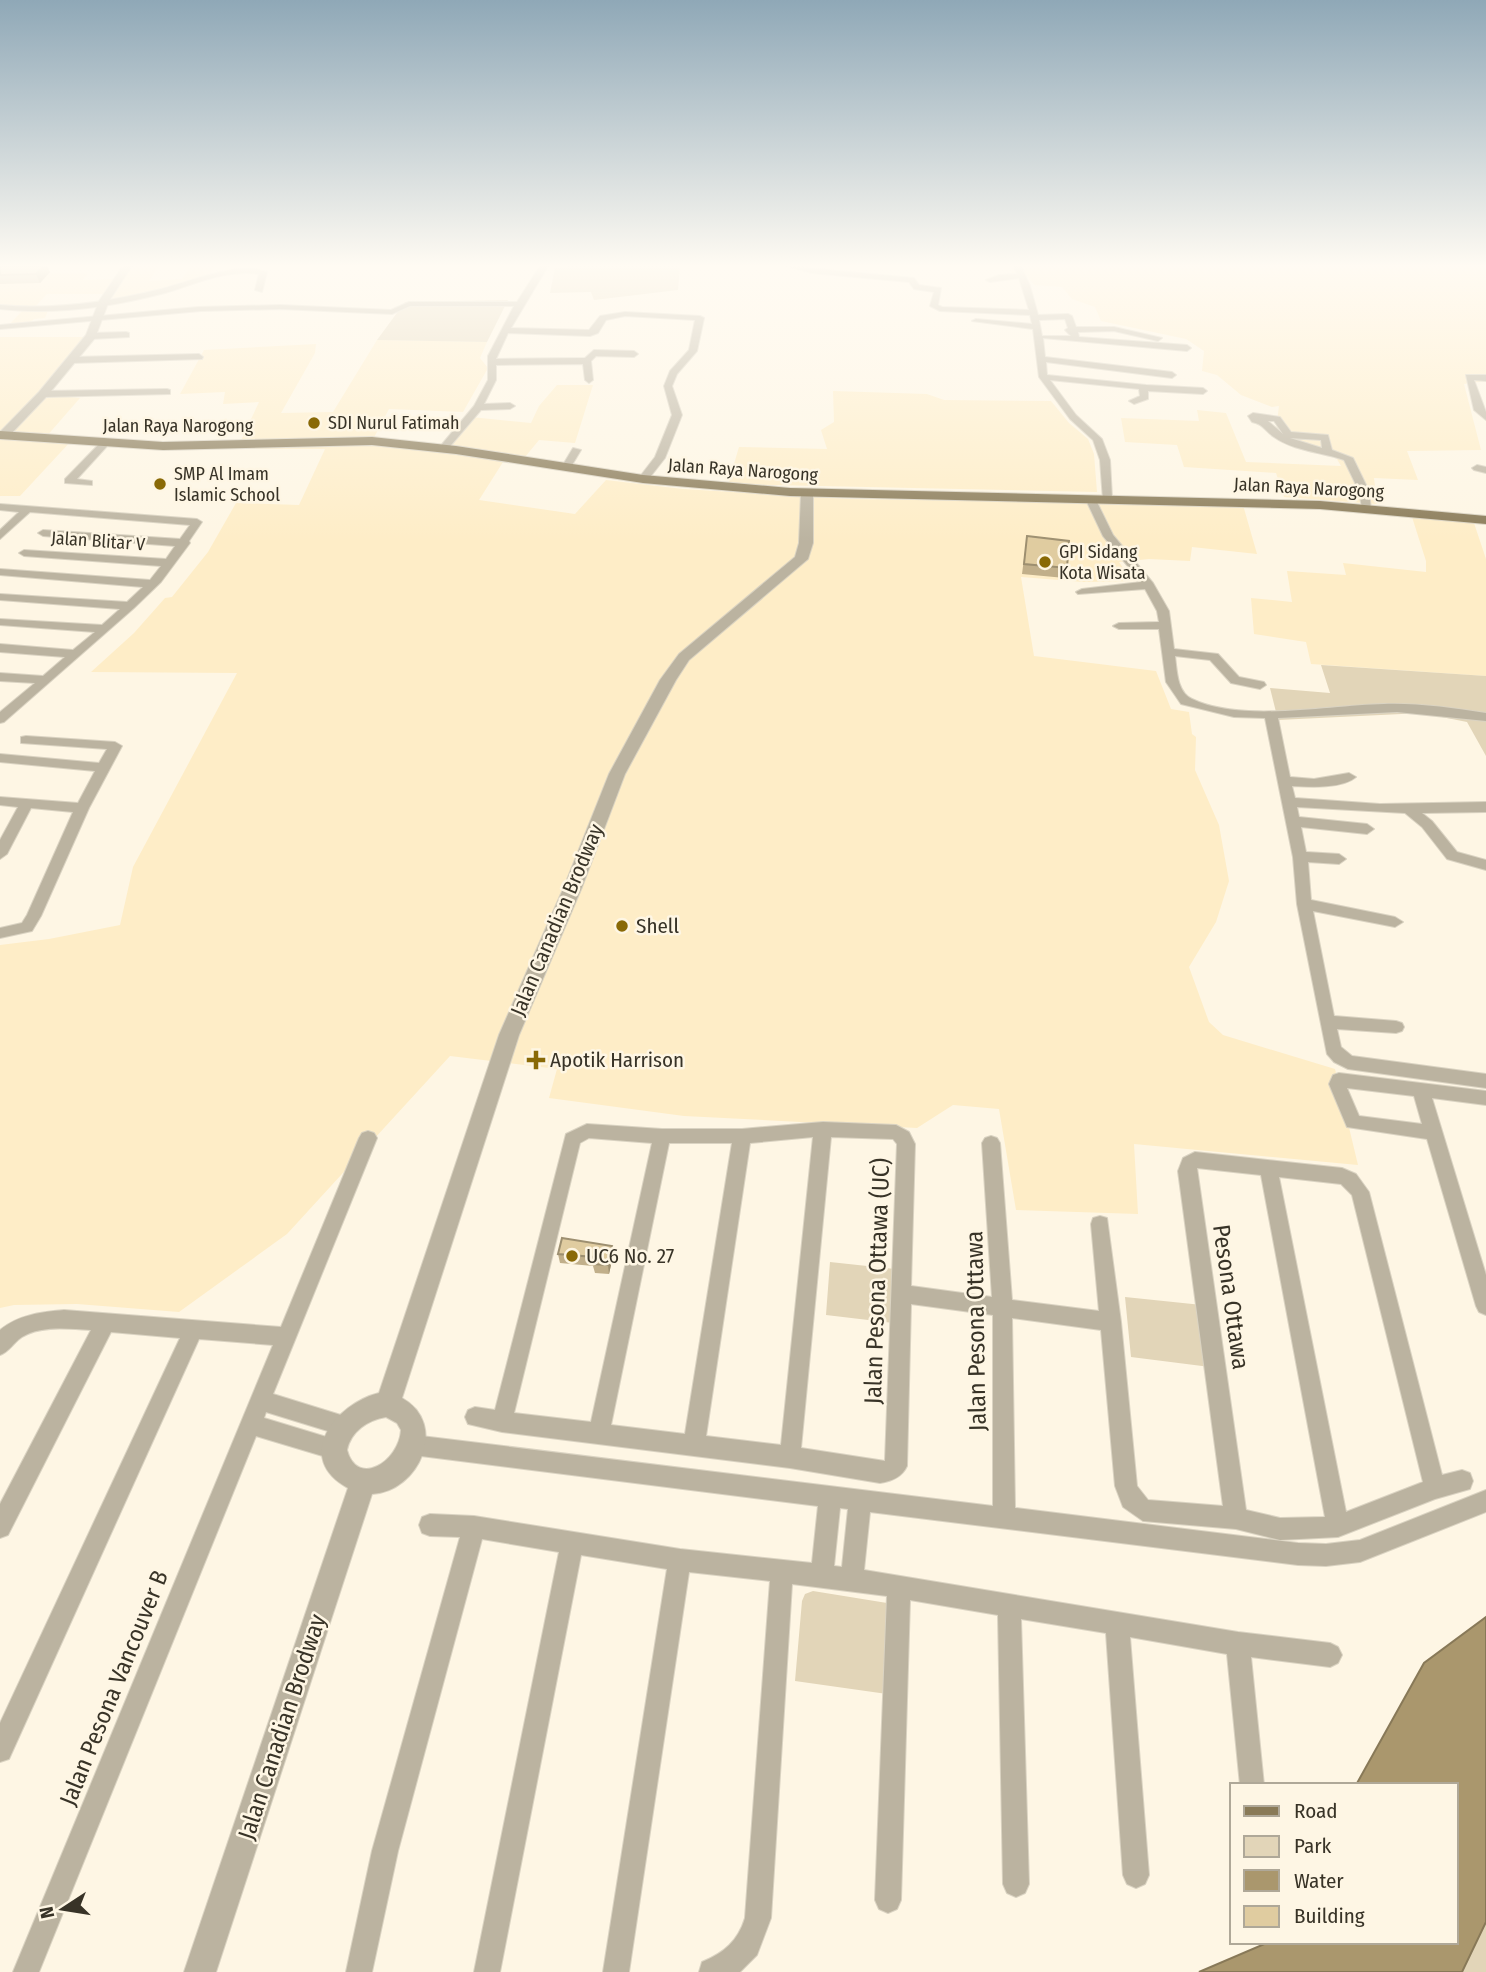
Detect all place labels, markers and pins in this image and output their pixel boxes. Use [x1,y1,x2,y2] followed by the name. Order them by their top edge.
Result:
[328,412,460,434] place label: SDI Nurul Fatimah
[306,415,322,431] marker: SDI Nurul Fatimah
[174,463,280,506] place label: SMP Al Imam Islamic School
[152,476,168,492] marker: SMP Al Imam Islamic School
[1059,541,1146,584] place label: GPI Sidang Kota Wisata
[1037,554,1053,570] marker: GPI Sidang Kota Wisata
[636,913,679,939] place label: Shell
[614,918,630,934] marker: Shell
[550,1047,684,1073] place label: Apotik Harrison
[528,1052,544,1068] marker: Apotik Harrison
[586,1243,674,1269] place label: UC6 No. 27
[564,1248,580,1264] marker: UC6 No. 27

